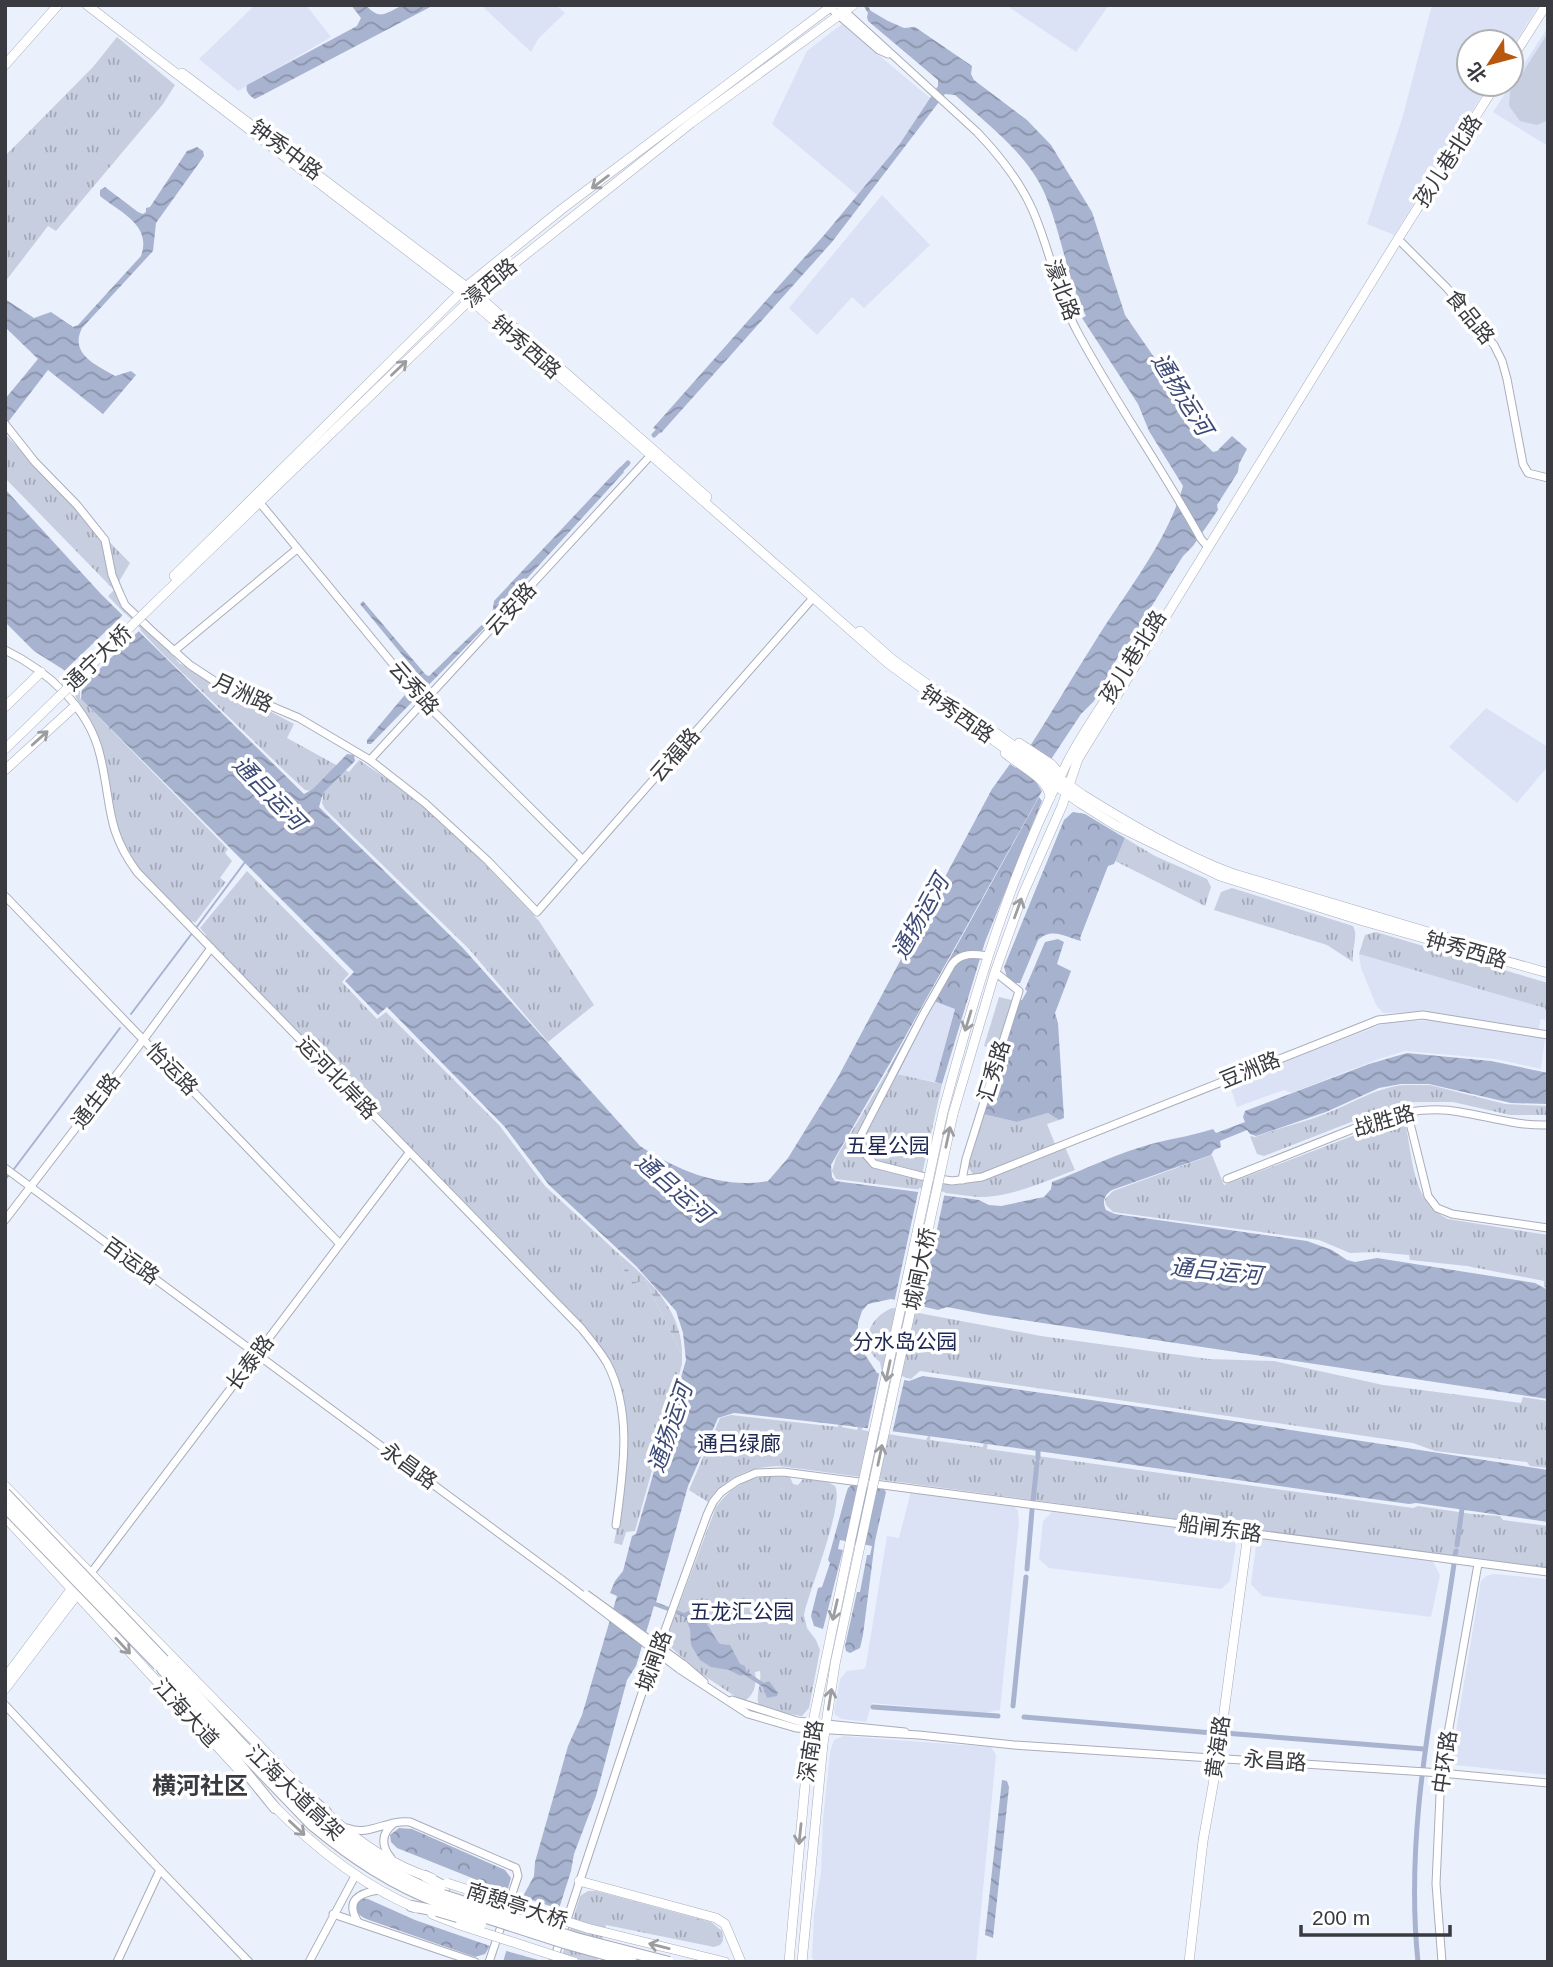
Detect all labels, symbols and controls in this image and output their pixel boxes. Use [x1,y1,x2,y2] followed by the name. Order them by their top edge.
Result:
[1455,28,1525,98] north arrow
[1463,59,1491,87] text: 北
[1409,110,1486,211] street label: 孩儿巷北路
[246,115,327,184] street label: 钟秀中路
[591,174,610,189] one-way arrow
[458,254,521,312] street label: 濠西路
[1041,256,1084,323] street label: 濠北路
[1442,285,1499,348] street label: 食品路
[487,310,566,383] street label: 钟秀西路
[1147,348,1220,443] water label: 通扬运河
[391,360,408,377] one-way arrow
[481,578,540,640] street label: 云安路
[1095,606,1170,707] street label: 孩儿巷北路
[59,620,136,695] street label: 通宁大桥
[385,656,444,719] street label: 云秀路
[210,669,277,716] street label: 月洲路
[916,680,998,747] street label: 钟秀西路
[645,723,704,786] street label: 云福路
[31,730,49,746] one-way arrow
[228,751,313,838] water label: 通吕运河
[886,867,956,964] water label: 通扬运河
[1013,898,1025,920] one-way arrow
[1423,927,1510,972] street label: 钟秀西路
[960,1010,973,1032] one-way arrow
[293,1032,382,1123] street label: 运河北岸路
[973,1037,1014,1104] street label: 汇秀路
[142,1038,203,1099] street label: 怡运路
[1216,1047,1283,1092] street label: 豆洲路
[67,1069,124,1133] street label: 通生路
[1350,1101,1417,1140] street label: 战胜路
[942,1126,956,1149] one-way arrow
[846,1134,930,1157] park label: 五星公园
[631,1148,720,1231] water label: 通吕运河
[900,1225,939,1312] street label: 城闸大桥
[99,1233,164,1288] street label: 百运路
[1169,1253,1267,1289] water label: 通吕运河
[853,1330,958,1353] park label: 分水岛公园
[221,1331,278,1395] street label: 长泰路
[880,1359,894,1382] one-way arrow
[643,1376,699,1476] water label: 通扬运河
[697,1432,781,1455] park label: 通吕绿廊
[377,1438,442,1493] street label: 永昌路
[873,1444,887,1467] one-way arrow
[1177,1511,1263,1546] street label: 船闸东路
[828,1598,842,1621] one-way arrow
[690,1600,795,1623] park label: 五龙汇公园
[632,1627,675,1694] street label: 城闸路
[115,1637,131,1655] one-way arrow
[149,1674,223,1751] street label: 江海大道
[824,1688,837,1711] one-way arrow
[1202,1714,1233,1780] street label: 黄海路
[794,1718,827,1784] street label: 深南路
[1429,1729,1460,1795] street label: 中环路
[242,1741,349,1845] street label: 江海大道高架
[1243,1747,1307,1774] street label: 永昌路
[152,1772,248,1799] district label: 横河社区
[288,1820,306,1836] one-way arrow
[793,1823,806,1845] one-way arrow
[464,1878,571,1933] street label: 南憩亭大桥
[1301,1894,1450,1938] scale bar
[1312,1906,1370,1929] text: 200 m
[648,1939,670,1952] one-way arrow

